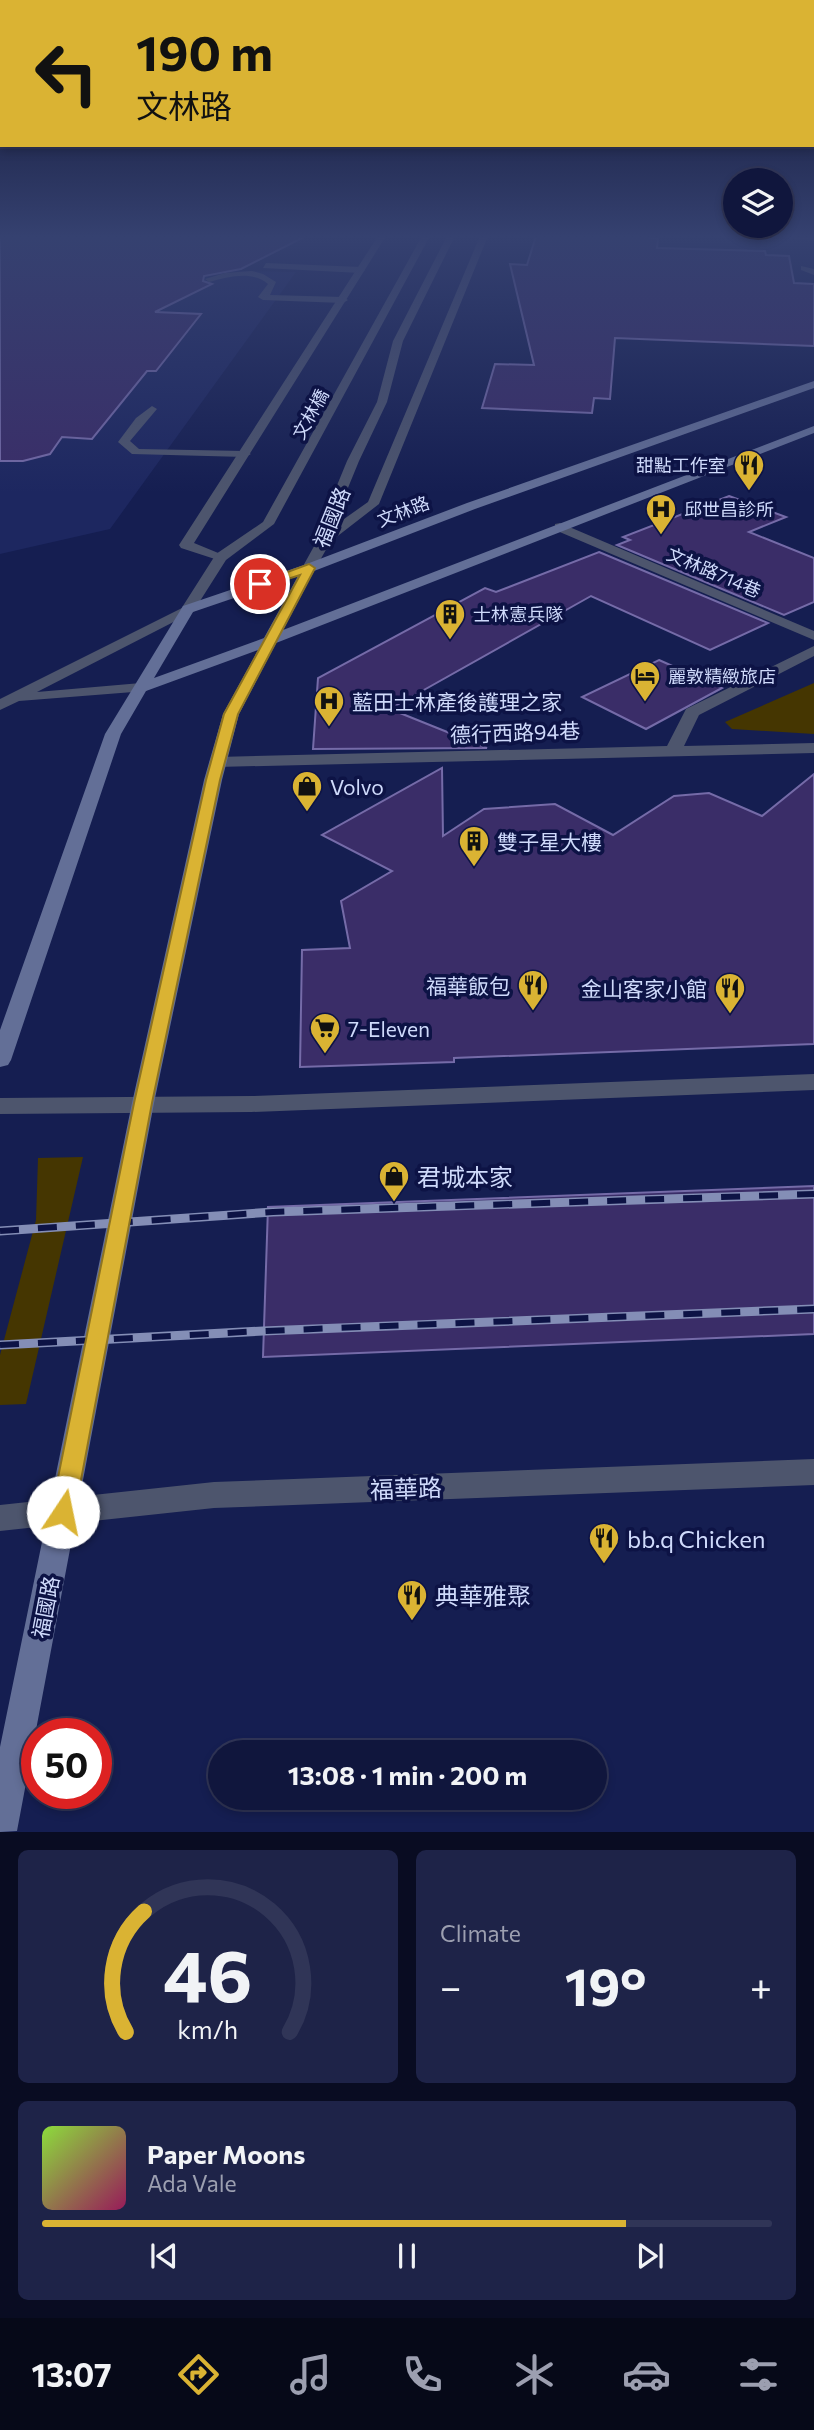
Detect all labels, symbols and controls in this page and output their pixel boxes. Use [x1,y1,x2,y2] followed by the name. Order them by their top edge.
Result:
[136,21,273,81] text: 190 m
[21,28,112,119] icon: left
[136,85,232,125] text: 文林路
[723,168,793,238] map controls
[723,168,793,238] button: layers
[287,385,333,443] street label: 文林橋
[732,448,766,492] restaurant icon: 甜點工作室
[636,454,726,476] place label: 甜點工作室
[308,483,354,551] street label: 福國路
[374,491,432,531] street label: 文林路
[644,492,678,536] hospital icon: 邱世昌診所
[684,498,774,520] place label: 邱世昌診所
[664,542,764,602] street label: 文林路714巷
[230,554,290,614] pin
[241,565,279,603] icon: arrive
[433,597,467,641] building icon: 士林憲兵隊
[473,603,563,625] place label: 士林憲兵隊
[628,659,662,703] hotel icon: 麗敦精緻旅店
[668,665,776,687] place label: 麗敦精緻旅店
[312,684,346,728] hospital icon: 藍田士林產後護理之家
[352,689,562,714] place label: 藍田士林產後護理之家
[449,717,581,747] street label: 德行西路94巷
[290,769,324,813] shop icon: Volvo
[330,774,384,799] place label: Volvo
[457,824,491,868] building icon: 雙子星大樓
[497,829,602,854] place label: 雙子星大樓
[516,968,550,1012] restaurant icon: 福華飯包
[713,971,747,1015] restaurant icon: 金山客家小館
[426,973,510,998] place label: 福華飯包
[581,976,707,1001] place label: 金山客家小館
[308,1011,342,1055] supermarket icon: 7-Eleven
[348,1016,430,1041] place label: 7-Eleven
[377,1159,411,1203] shop icon: 君城本家
[417,1162,513,1191] place label: 君城本家
[370,1472,442,1504] street label: 福華路
[26,1475,100,1549] position arrow
[587,1521,621,1565] restaurant icon: bb.q Chicken
[627,1524,766,1553] place label: bb.q Chicken
[27,1574,63,1640] street label: 福國路
[395,1578,429,1622] restaurant icon: 典華雅聚
[435,1581,531,1610] place label: 典華雅聚
[21,1718,112,1809] speed limit sign: 50
[288,1759,527,1790] text: 13:08 · 1 min · 200 m
[440,1919,521,1947] text: Climate
[163,1929,253,2018] text: 46
[565,1953,646,2017] text: 19°
[440,1962,462,2009] text: −
[750,1962,772,2009] text: +
[178,2014,238,2044] text: km/h
[147,2138,305,2169] text: Paper Moons
[147,2169,237,2197] text: Ada Vale
[145,2237,183,2275] icon: previous
[388,2237,426,2275] icon: pause
[631,2237,669,2275] icon: next
[174,2350,223,2399] icon: directions
[286,2350,335,2399] icon: music
[398,2350,447,2399] icon: phone
[510,2350,559,2399] icon: climate
[622,2350,671,2399] icon: car
[734,2350,783,2399] icon: filters
[31,2354,112,2394] text: 13:07

